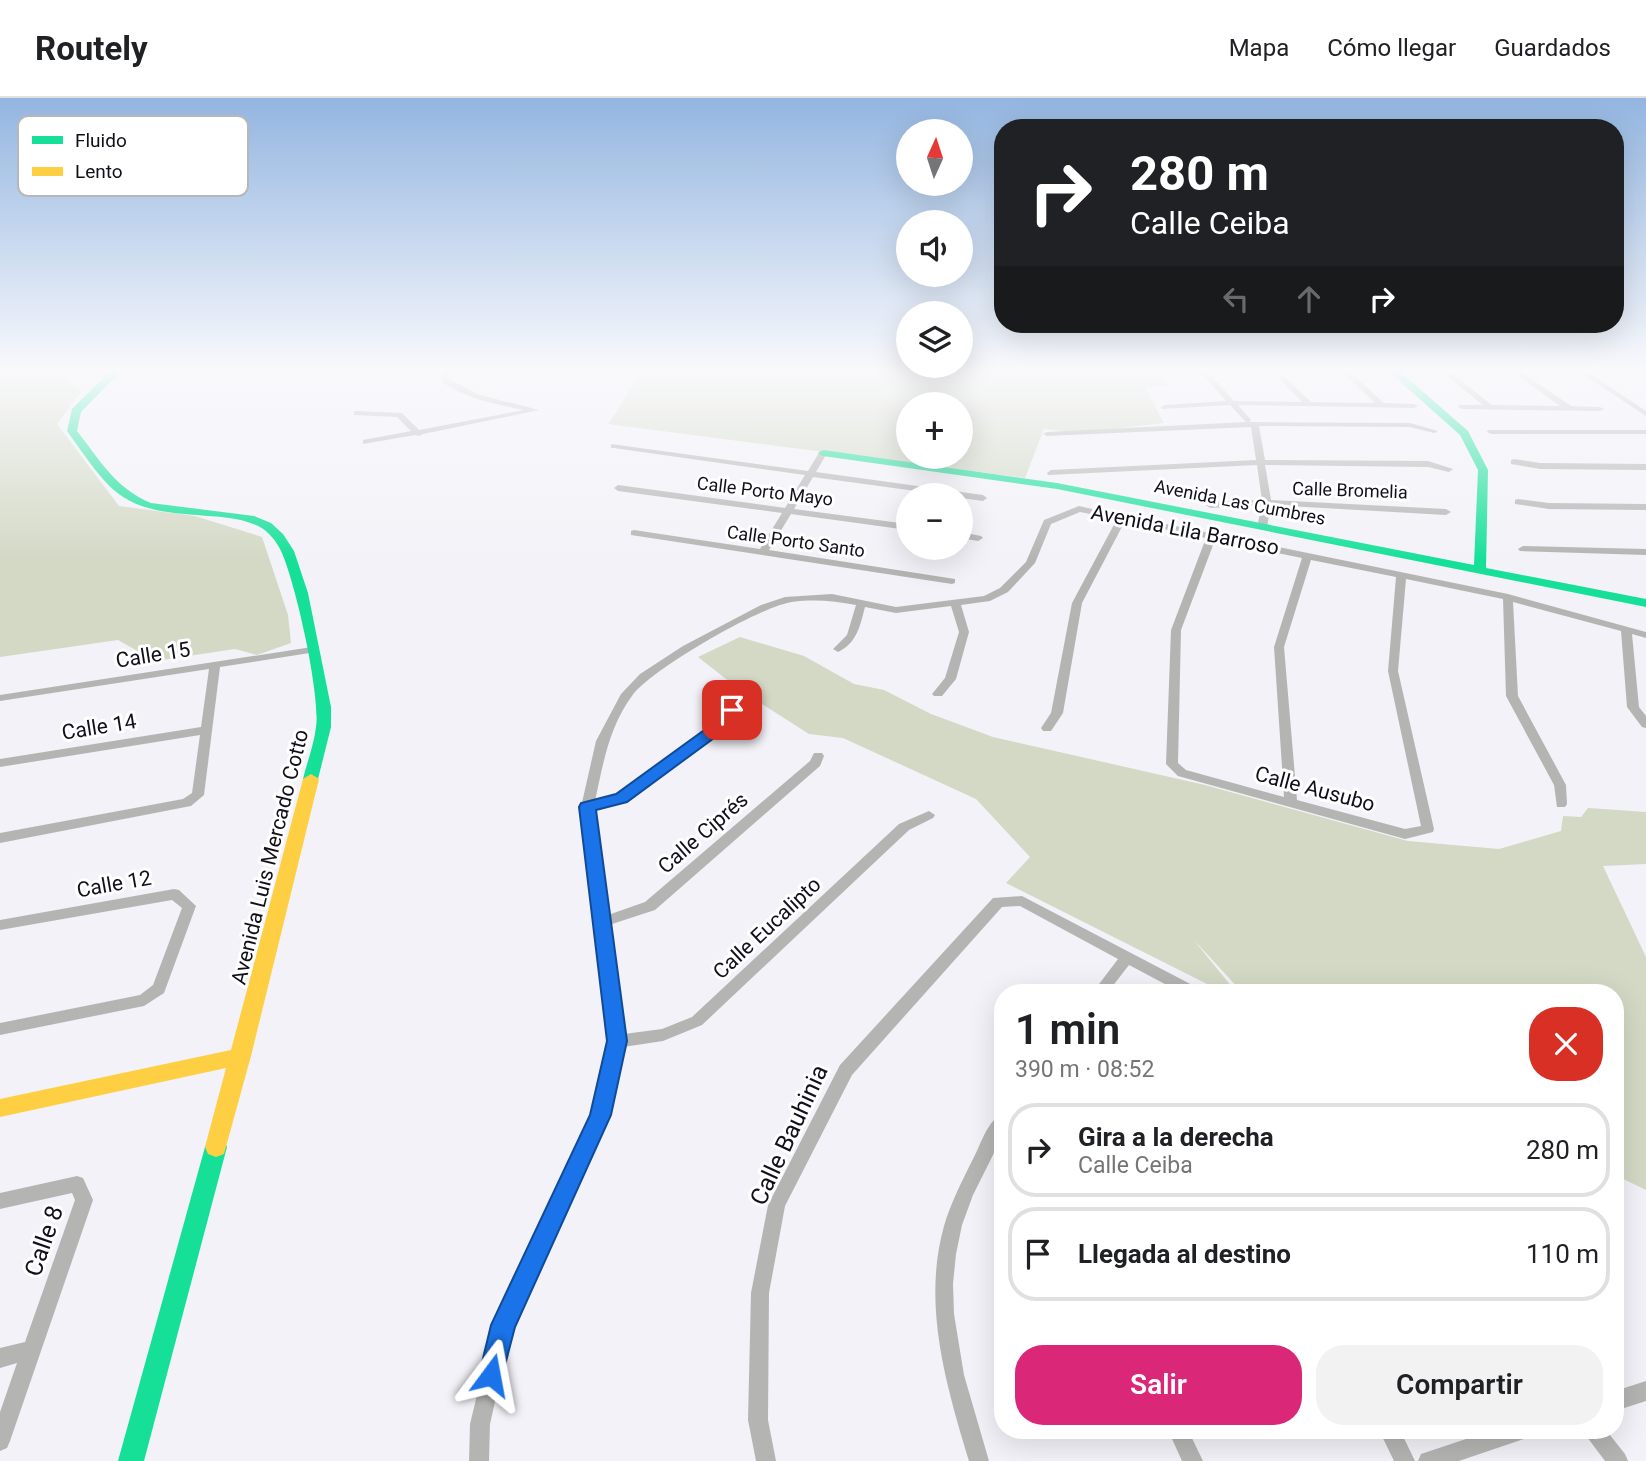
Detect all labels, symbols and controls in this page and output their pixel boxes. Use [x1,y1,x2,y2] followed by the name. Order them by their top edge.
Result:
[35,29,148,68] text: Routely
[1229,34,1289,62] text: Mapa
[1327,34,1456,62] text: Cómo llegar
[1494,34,1611,62] text: Guardados
[18,116,248,196] legend
[896,119,973,196] north arrow
[896,119,973,560] map controls
[75,129,127,152] text: Fluido
[1130,145,1269,202] text: 280 m
[1015,147,1106,238] icon: right
[75,160,123,183] text: Lento
[1130,204,1290,242] text: Calle Ceiba
[896,210,973,287] button: sound
[1217,280,1255,318] icon: left
[1290,280,1328,318] icon: ahead
[1363,280,1401,318] icon: right
[896,301,973,378] button: layers
[896,392,973,469] button: +
[696,472,834,510] street label: Calle Porto Mayo
[1153,475,1327,529] street label: Avenida Las Cumbres
[1292,477,1408,503] street label: Calle Bromelia
[896,483,973,560] button: −
[1089,500,1281,560] street label: Avenida Lila Barroso
[726,521,866,561] street label: Calle Porto Santo
[114,637,192,673] street label: Calle 15
[702,680,762,740] pin
[713,691,751,729] icon: arrive
[60,709,138,745] street label: Calle 14
[227,727,313,987] street label: Avenida Luis Mercado Cotto
[1252,761,1378,817] street label: Calle Ausubo
[653,787,753,879] street label: Calle Ciprés
[75,866,153,902] street label: Calle 12
[708,872,826,984] street label: Calle Eucalipto
[1015,1005,1120,1054] text: 1 min
[1529,1007,1603,1081] button: close
[1015,1056,1154,1083] text: 390 m · 08:52
[744,1060,834,1210] street label: Calle Bauhinia
[1078,1122,1274,1152] text: Gira a la derecha
[1019,1131,1057,1169] icon: right
[1526,1135,1599,1165] text: 280 m
[1078,1152,1193,1179] text: Calle Ceiba
[19,1202,69,1280] street label: Calle 8
[1019,1235,1057,1273] icon: arrive
[1078,1239,1291,1269] text: Llegada al destino
[1526,1239,1599,1269] text: 110 m
[454,1338,528,1412] position arrow
[1015,1345,1302,1425] button: Salir
[1316,1345,1603,1425] button: Compartir

